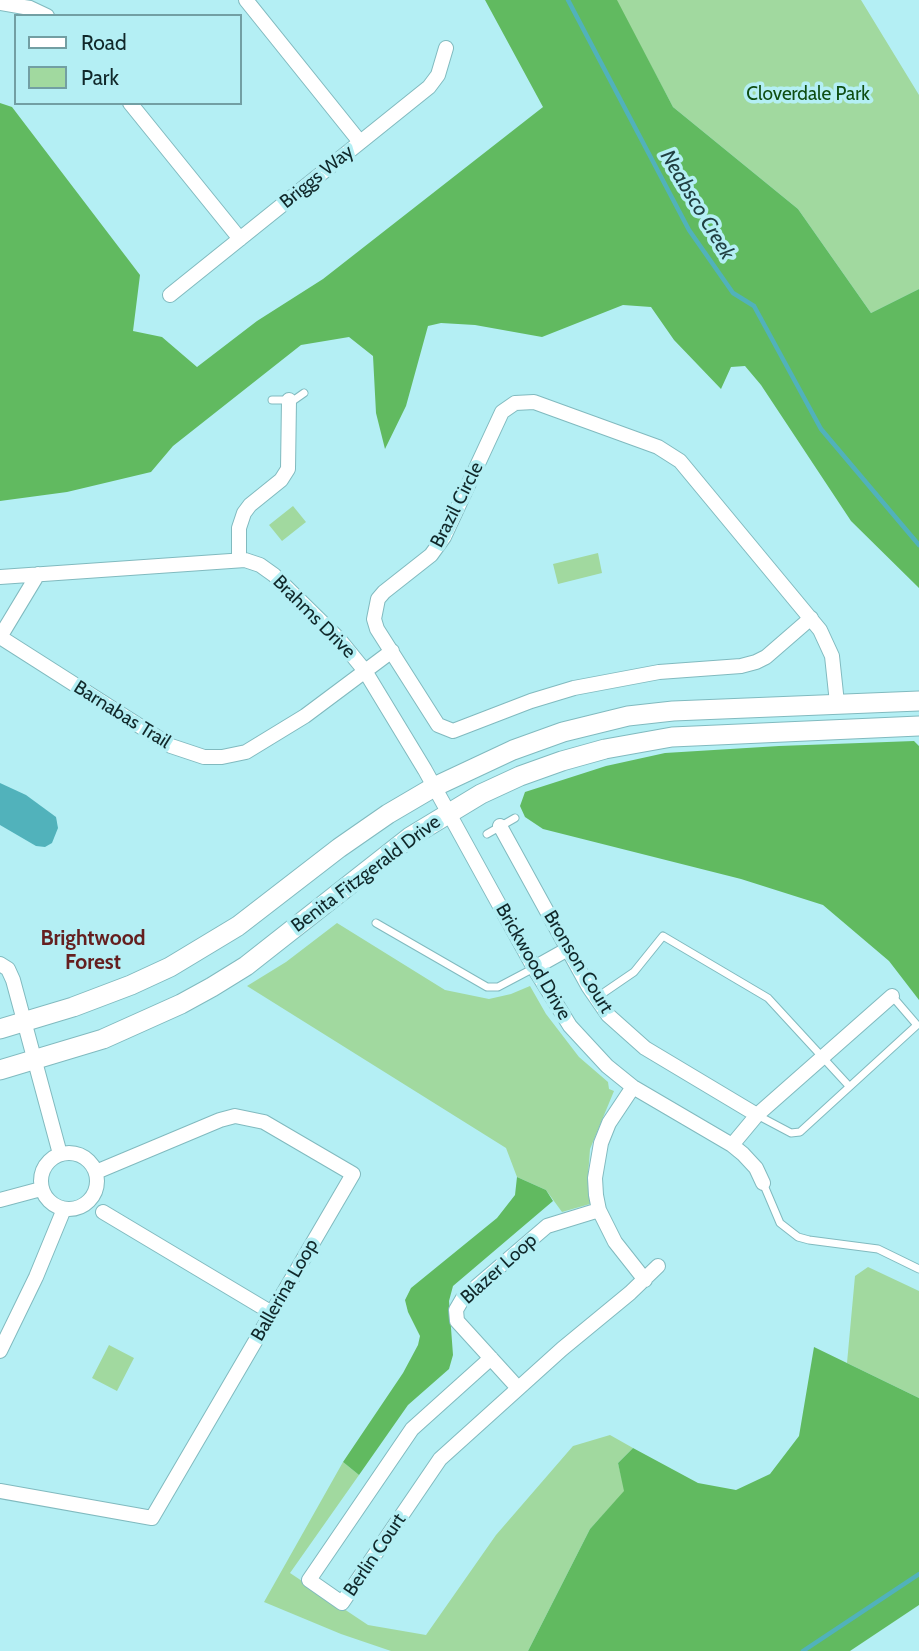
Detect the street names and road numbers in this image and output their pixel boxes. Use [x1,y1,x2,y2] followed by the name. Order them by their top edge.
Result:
[276,140,358,214] street label: Briggs Way
[426,458,488,552] street label: Brazil Circle
[268,571,360,663] street label: Brahms Drive
[69,676,175,754] street label: Barnabas Trail
[287,811,445,937] street label: Benita Fitzgerald Drive
[491,900,575,1024] street label: Brickwood Drive
[538,907,618,1017] street label: Bronson Court
[456,1229,542,1309] street label: Blazer Loop
[247,1235,323,1345] street label: Ballerina Loop
[339,1509,411,1601] street label: Berlin Court

